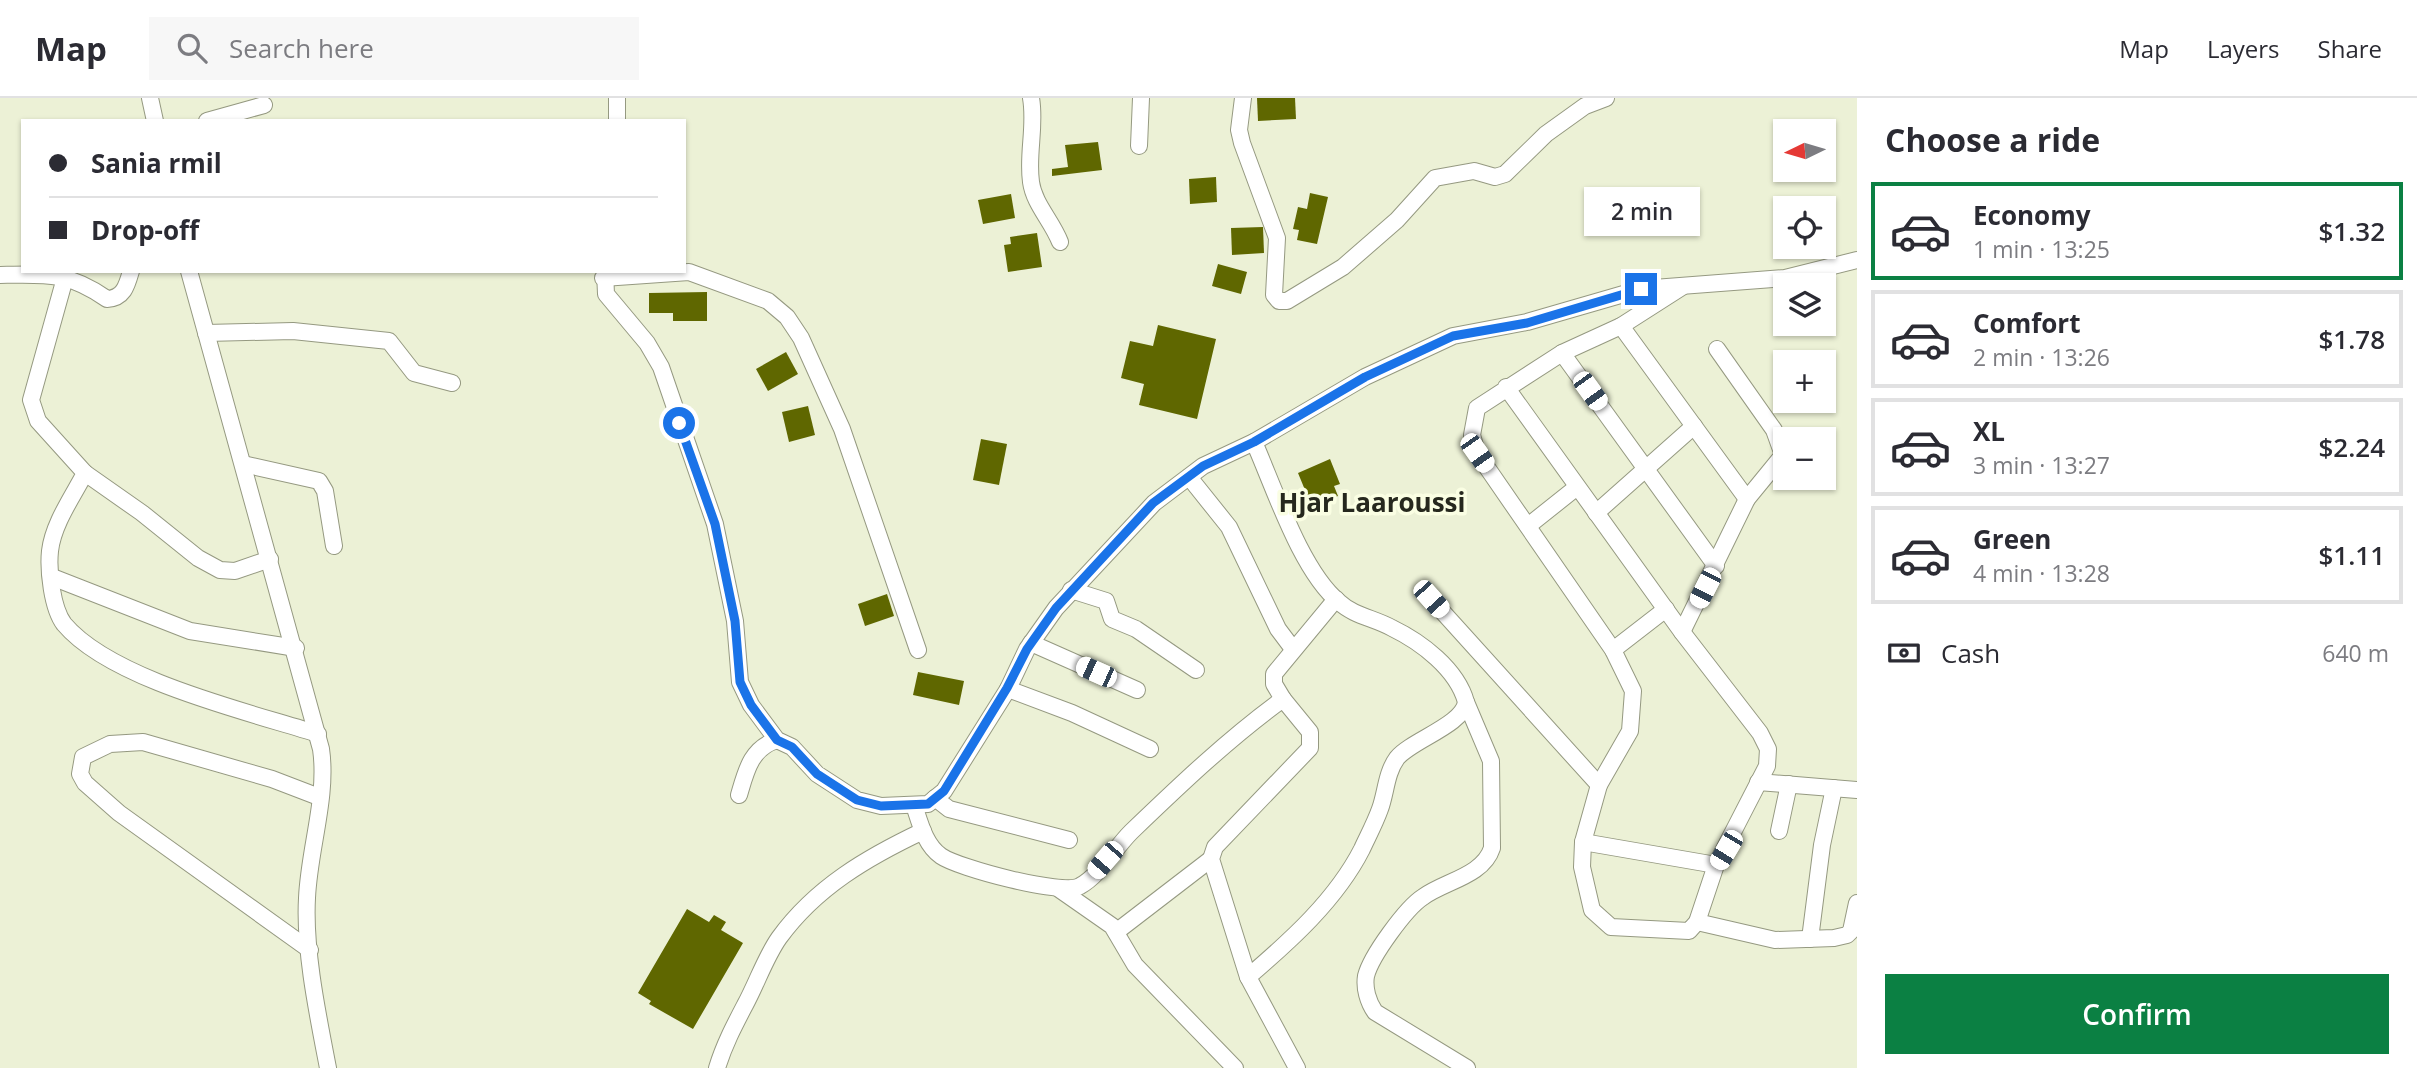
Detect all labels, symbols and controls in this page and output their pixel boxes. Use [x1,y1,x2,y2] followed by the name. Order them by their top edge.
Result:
[149,17,639,80] search box
[35,26,107,71] text: Map
[173,29,211,67] icon: search
[229,30,374,66] text: Search here
[2119,32,2169,65] text: Map
[2207,32,2280,65] text: Layers
[2318,32,2382,65] text: Share
[1885,118,2100,161] text: Choose a ride
[1773,119,1836,182] north arrow
[1773,119,1836,490] map controls
[91,145,222,181] text: Sania rmil
[1583,188,1699,236] callout: 2 min
[1611,195,1673,227] text: 2 min
[1773,196,1836,259] button: locate
[1973,197,2091,233] text: Economy
[1889,200,1952,263] icon: car
[91,212,199,248] text: Drop-off
[2318,213,2385,249] text: $1.32
[1973,233,2110,265] text: 1 min · 13:25
[1625,273,1657,305] route end
[1773,273,1836,336] button: layers
[1973,305,2080,341] text: Comfort
[1889,308,1952,371] icon: car
[2318,321,2385,357] text: $1.78
[1973,341,2110,373] text: 2 min · 13:26
[1773,350,1836,413] button: +
[1570,368,1611,414] car
[663,407,695,439] route start
[1973,413,2005,449] text: XL
[1889,416,1952,479] icon: car
[1773,427,1836,490] button: −
[2318,429,2385,465] text: $2.24
[1457,430,1498,476] car
[1973,449,2110,481] text: 3 min · 13:27
[1279,484,1465,520] district label: Hjar Laaroussi
[1973,521,2051,557] text: Green
[1889,524,1952,587] icon: car
[2318,537,2385,573] text: $1.11
[1973,557,2110,589] text: 4 min · 13:28
[1687,565,1724,611] car
[1410,576,1453,622] car
[1885,634,1923,672] icon: cash
[1941,635,2000,671] text: Cash
[2322,637,2389,669] text: 640 m
[1073,654,1120,690] car
[1707,827,1746,873] car
[1084,837,1127,883] car
[1885,974,2389,1054] button: Confirm

